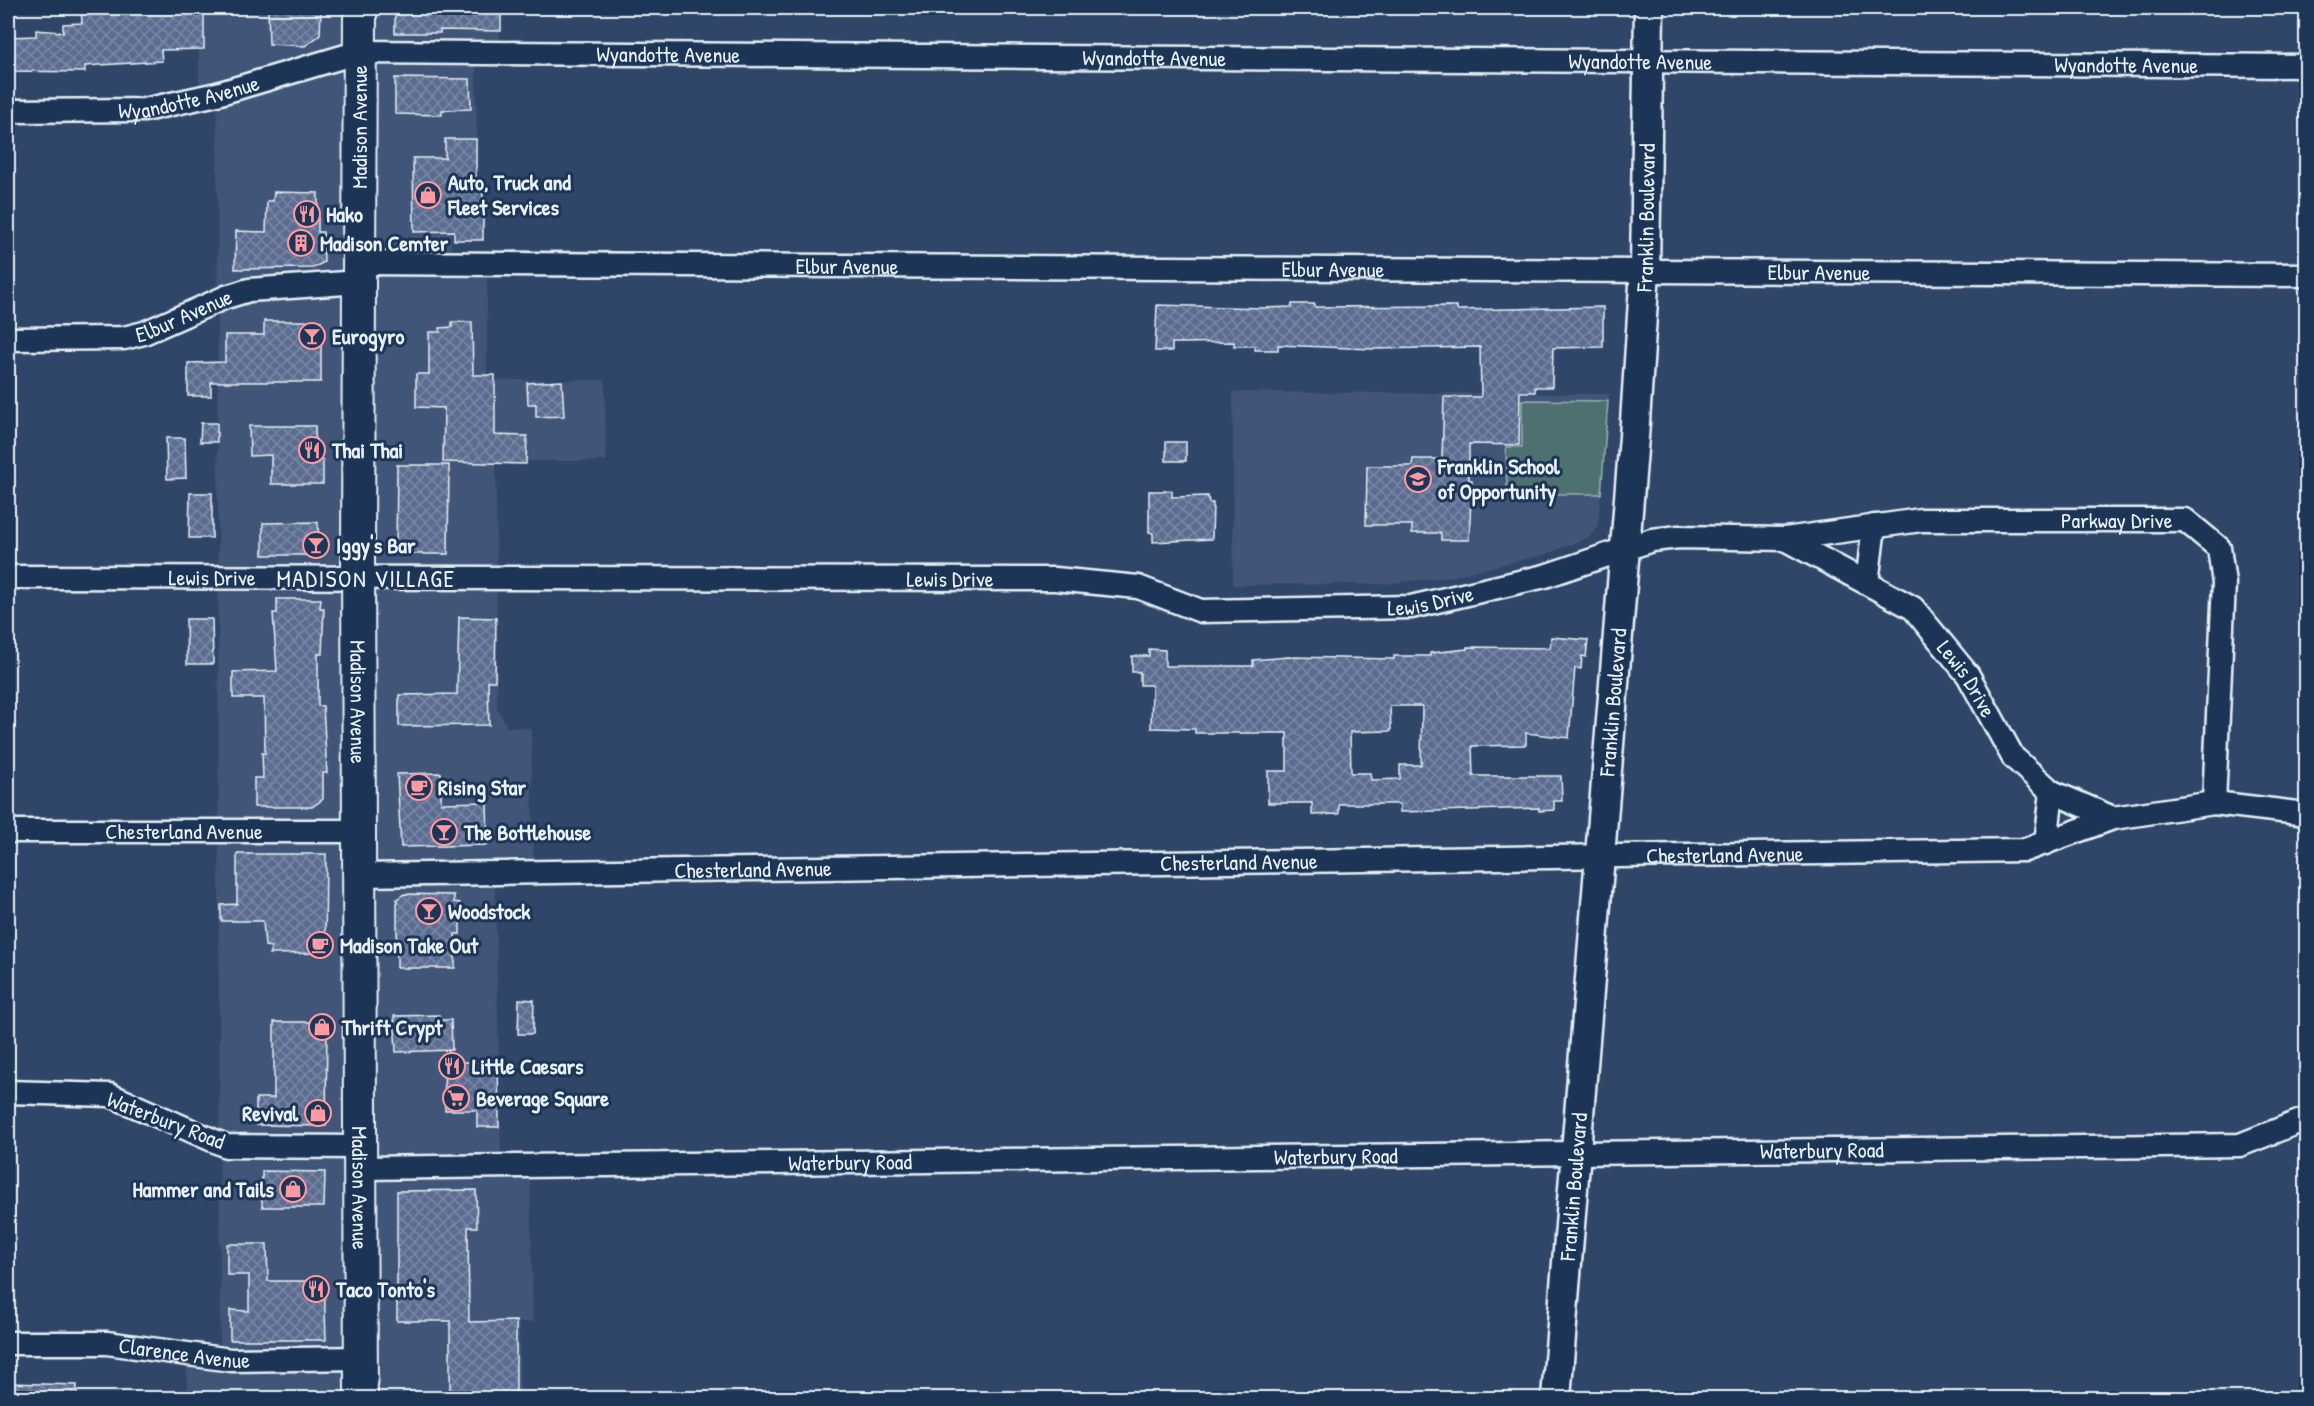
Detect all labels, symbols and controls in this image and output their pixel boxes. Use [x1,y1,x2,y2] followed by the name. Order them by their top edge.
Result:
[596,39,740,70] street label: Wyandotte Avenue
[1082,42,1226,73] street label: Wyandotte Avenue
[1568,46,1712,77] street label: Wyandotte Avenue
[2054,49,2198,80] street label: Wyandotte Avenue
[344,65,374,189] street label: Madison Avenue
[118,67,263,125] street label: Wyandotte Avenue
[1629,143,1662,294] street label: Franklin Boulevard
[447,167,571,222] place label: Auto, Truck and Fleet Services
[413,180,443,210] shop icon: Auto, Truck and Fleet Services
[292,199,322,229] restaurant icon: Hako
[326,199,363,229] place label: Hako
[286,228,316,258] building icon: Madison Cemter
[320,228,449,258] place label: Madison Cemter
[795,251,899,281] street label: Elbur Avenue
[1281,254,1385,284] street label: Elbur Avenue
[1767,257,1871,287] street label: Elbur Avenue
[133,281,236,350] street label: Elbur Avenue
[297,321,327,351] bar icon: Eurogyro
[332,321,404,352] place label: Eurogyro
[297,435,327,465] restaurant icon: Thai Thai
[331,435,403,465] place label: Thai Thai
[1437,451,1561,507] place label: Franklin School of Opportunity
[1403,464,1433,494] school or university icon: Franklin School of Opportunity
[2061,505,2173,535] street label: Parkway Drive
[301,530,331,560] bar icon: Iggy's Bar
[336,530,416,561] place label: Iggy's Bar
[168,562,256,592] street label: Lewis Drive
[276,562,456,594] district label: MADISON VILLAGE
[906,564,994,594] street label: Lewis Drive
[1387,578,1477,622] street label: Lewis Drive
[1591,627,1633,778] street label: Franklin Boulevard
[1930,634,2003,723] street label: Lewis Drive
[343,640,374,764] street label: Madison Avenue
[404,772,434,802] cafe icon: Rising Star
[438,772,526,803] place label: Rising Star
[105,816,263,846] street label: Chesterland Avenue
[429,817,459,847] bar icon: The Bottlehouse
[463,817,591,847] place label: The Bottlehouse
[1646,838,1804,871] street label: Chesterland Avenue
[1160,846,1318,878] street label: Chesterland Avenue
[674,853,832,885] street label: Chesterland Avenue
[414,896,444,926] bar icon: Woodstock
[448,896,531,926] place label: Woodstock
[305,930,335,960] cafe icon: Madison Take Out
[340,930,479,960] place label: Madison Take Out
[307,1012,337,1042] shop icon: Thrift Crypt
[341,1012,444,1043] place label: Thrift Crypt
[437,1051,467,1081] restaurant icon: Little Caesars
[472,1051,584,1081] place label: Little Caesars
[441,1083,471,1113] supermarket icon: Beverage Square
[476,1083,609,1114] place label: Beverage Square
[103,1084,230,1156] street label: Waterbury Road
[242,1098,299,1128] place label: Revival
[303,1098,333,1128] shop icon: Revival
[1552,1111,1594,1263] street label: Franklin Boulevard
[345,1126,375,1250] street label: Madison Avenue
[1760,1134,1884,1166] street label: Waterbury Road
[1274,1140,1398,1172] street label: Waterbury Road
[788,1146,912,1178] street label: Waterbury Road
[132,1174,275,1204] place label: Hammer and Tails
[278,1174,308,1204] shop icon: Hammer and Tails
[301,1274,331,1304] restaurant icon: Taco Tonto's
[335,1274,436,1304] place label: Taco Tonto's
[117,1330,250,1375] street label: Clarence Avenue

